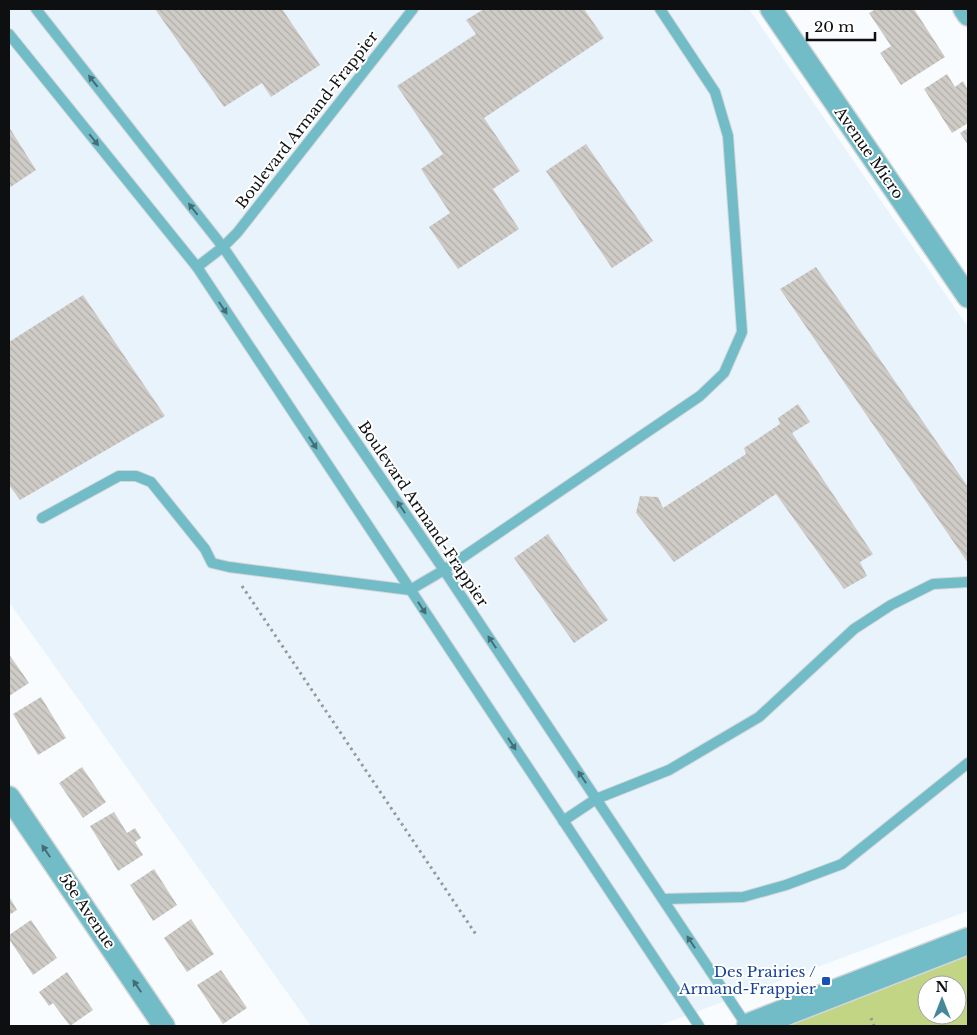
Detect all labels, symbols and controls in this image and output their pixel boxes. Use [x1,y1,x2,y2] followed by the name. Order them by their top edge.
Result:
[807,10,874,42] scale bar
[814,17,854,36] text: 20 m
[231,27,382,212] street label: Boulevard Armand-Frappier
[87,75,98,88] one-way arrow
[830,102,908,202] street label: Avenue Micro
[89,133,100,146] one-way arrow
[188,202,198,216] one-way arrow
[219,301,228,315] one-way arrow
[354,417,493,611] street label: Boulevard Armand-Frappier
[308,437,318,450] one-way arrow
[396,500,406,514] one-way arrow
[417,601,427,615] one-way arrow
[487,635,497,649] one-way arrow
[507,737,517,750] one-way arrow
[577,771,587,784] one-way arrow
[41,844,51,858] one-way arrow
[55,869,120,952] street label: 58e Avenue
[686,935,696,949] one-way arrow
[678,962,817,998] place label: Des Prairies / Armand-Frappier
[820,975,832,987] marker: Des Prairies / Armand-Frappier
[917,975,967,1025] north arrow
[935,978,949,996] text: N
[132,979,142,992] one-way arrow

